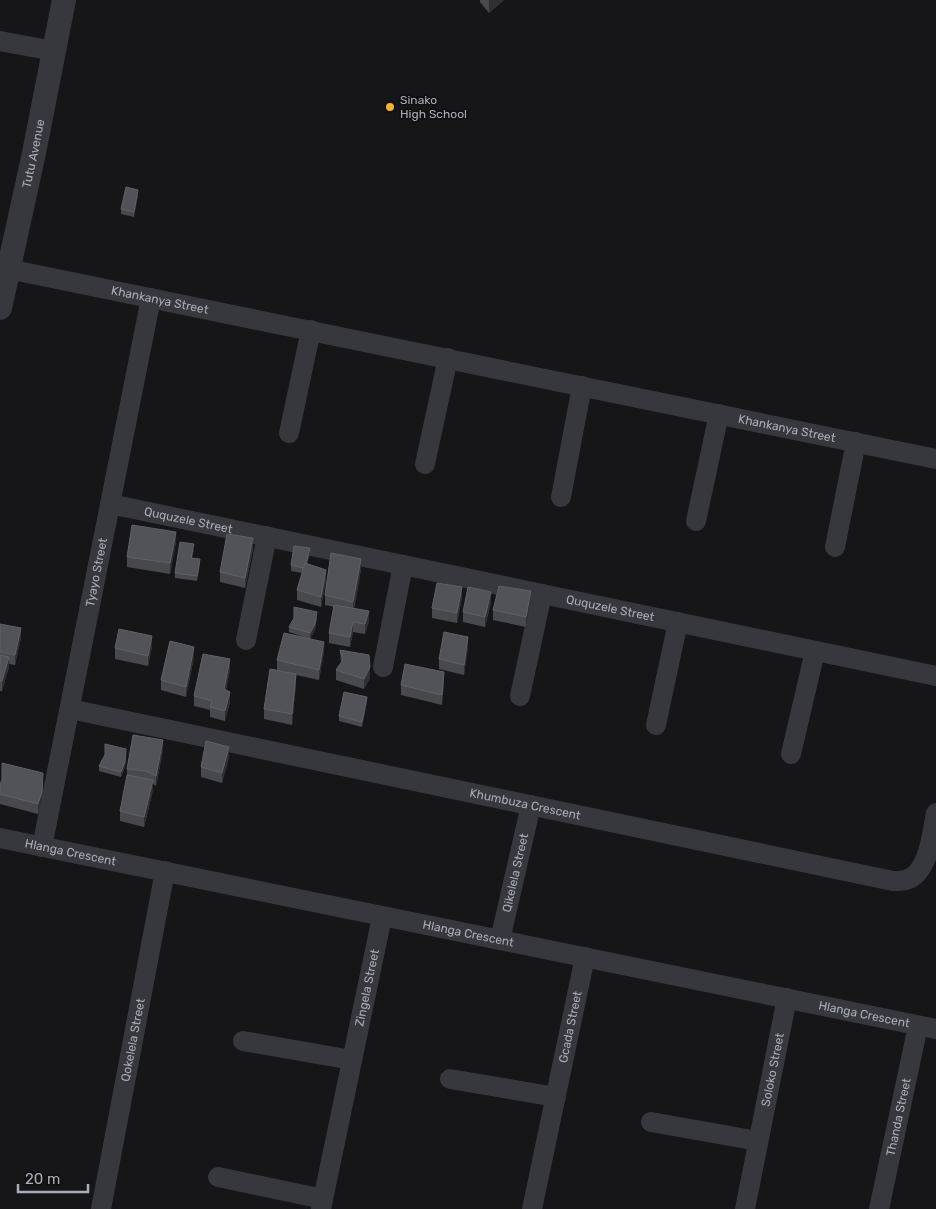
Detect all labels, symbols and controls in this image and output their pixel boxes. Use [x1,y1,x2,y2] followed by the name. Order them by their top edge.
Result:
[400,93,467,121] place label: Sinako High School
[384,101,396,113] marker: Sinako High School
[20,118,48,189] street label: Tutu Avenue
[110,283,210,317] street label: Khankanya Street
[737,412,837,445] street label: Khankanya Street
[143,504,234,536] street label: Ququzele Street
[83,536,110,608] street label: Tyayo Street
[565,592,656,624] street label: Ququzele Street
[468,786,582,823] street label: Khumbuza Crescent
[500,832,531,914] street label: Qikelela Street
[24,836,118,869] street label: Hlanga Crescent
[422,917,515,950] street label: Hlanga Crescent
[352,948,382,1028] street label: Zingela Street
[556,990,585,1064] street label: Gcada Street
[118,997,148,1083] street label: Qokelela Street
[817,998,911,1031] street label: Hlanga Crescent
[759,1031,787,1108] street label: Soloko Street
[883,1076,914,1157] street label: Thanda Street
[18,1162,88,1194] scale bar
[25,1170,60,1188] text: 20 m

